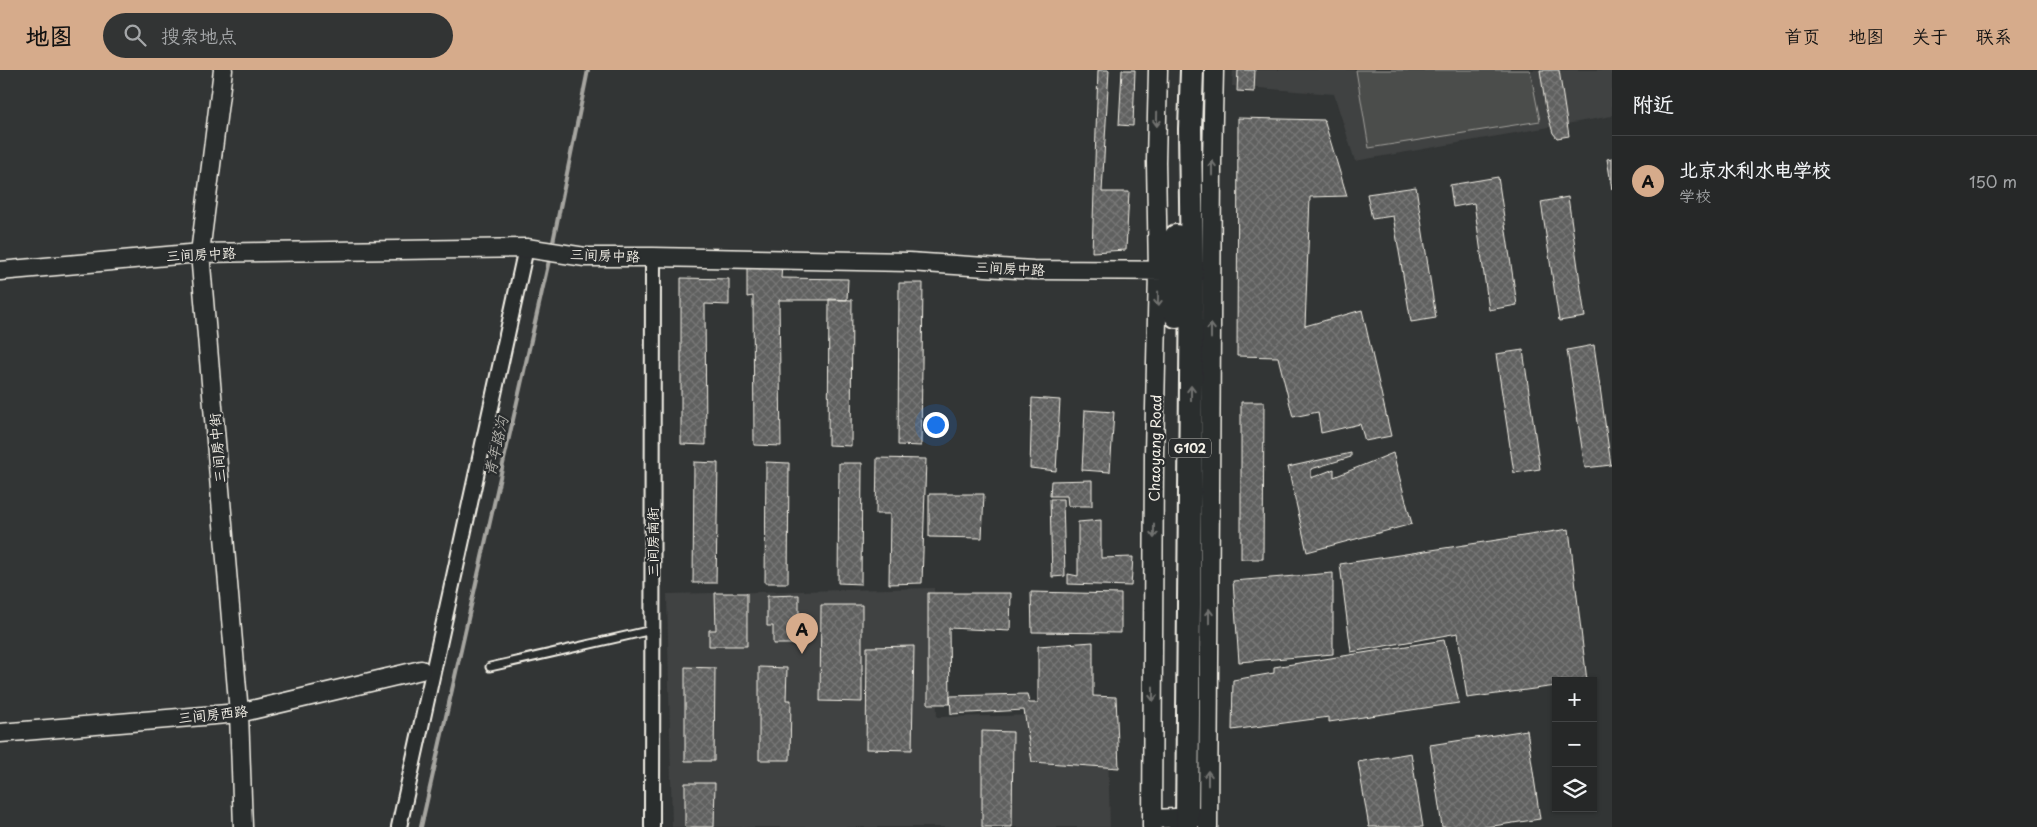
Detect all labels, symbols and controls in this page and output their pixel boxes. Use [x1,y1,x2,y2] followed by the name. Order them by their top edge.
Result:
[103,13,453,58] search box
[25,17,73,53] text: 地图
[121,21,149,49] icon: search
[161,21,237,49] text: 搜索地点
[1784,22,1820,49] text: 首页
[1848,22,1884,49] text: 地图
[1912,22,1948,49] text: 关于
[1976,22,2012,49] text: 联系
[1632,87,1674,119] text: 附近
[1152,110,1162,126] one-way arrow
[1679,155,1831,183] text: 北京水利水电学校
[1207,161,1217,177] one-way arrow
[1642,169,1654,193] text: A
[1969,169,2017,193] text: 150 m
[1679,183,1711,207] text: 学校
[165,242,237,266] street label: 三间房中路
[570,243,640,267] street label: 三间房中路
[974,256,1046,280] street label: 三间房中路
[1153,290,1162,306] one-way arrow
[1206,323,1216,340] one-way arrow
[1186,386,1196,402] one-way arrow
[1144,394,1166,502] street label: Chaoyang Road
[203,412,231,484] street label: 三间房中街
[477,412,513,478] water label: 青年路沟
[923,412,949,438] your location
[1169,438,1211,458] road number: G102
[642,507,663,577] street label: 三间房南街
[1149,523,1158,539] one-way arrow
[1204,608,1214,624] one-way arrow
[786,613,818,654] pin: A
[1552,677,1597,812] map controls
[1552,677,1597,722] button: +
[1148,685,1158,701] one-way arrow
[177,700,249,728] street label: 三间房西路
[1552,722,1597,767] button: −
[1552,767,1597,812] button: layers
[1203,771,1213,787] one-way arrow

